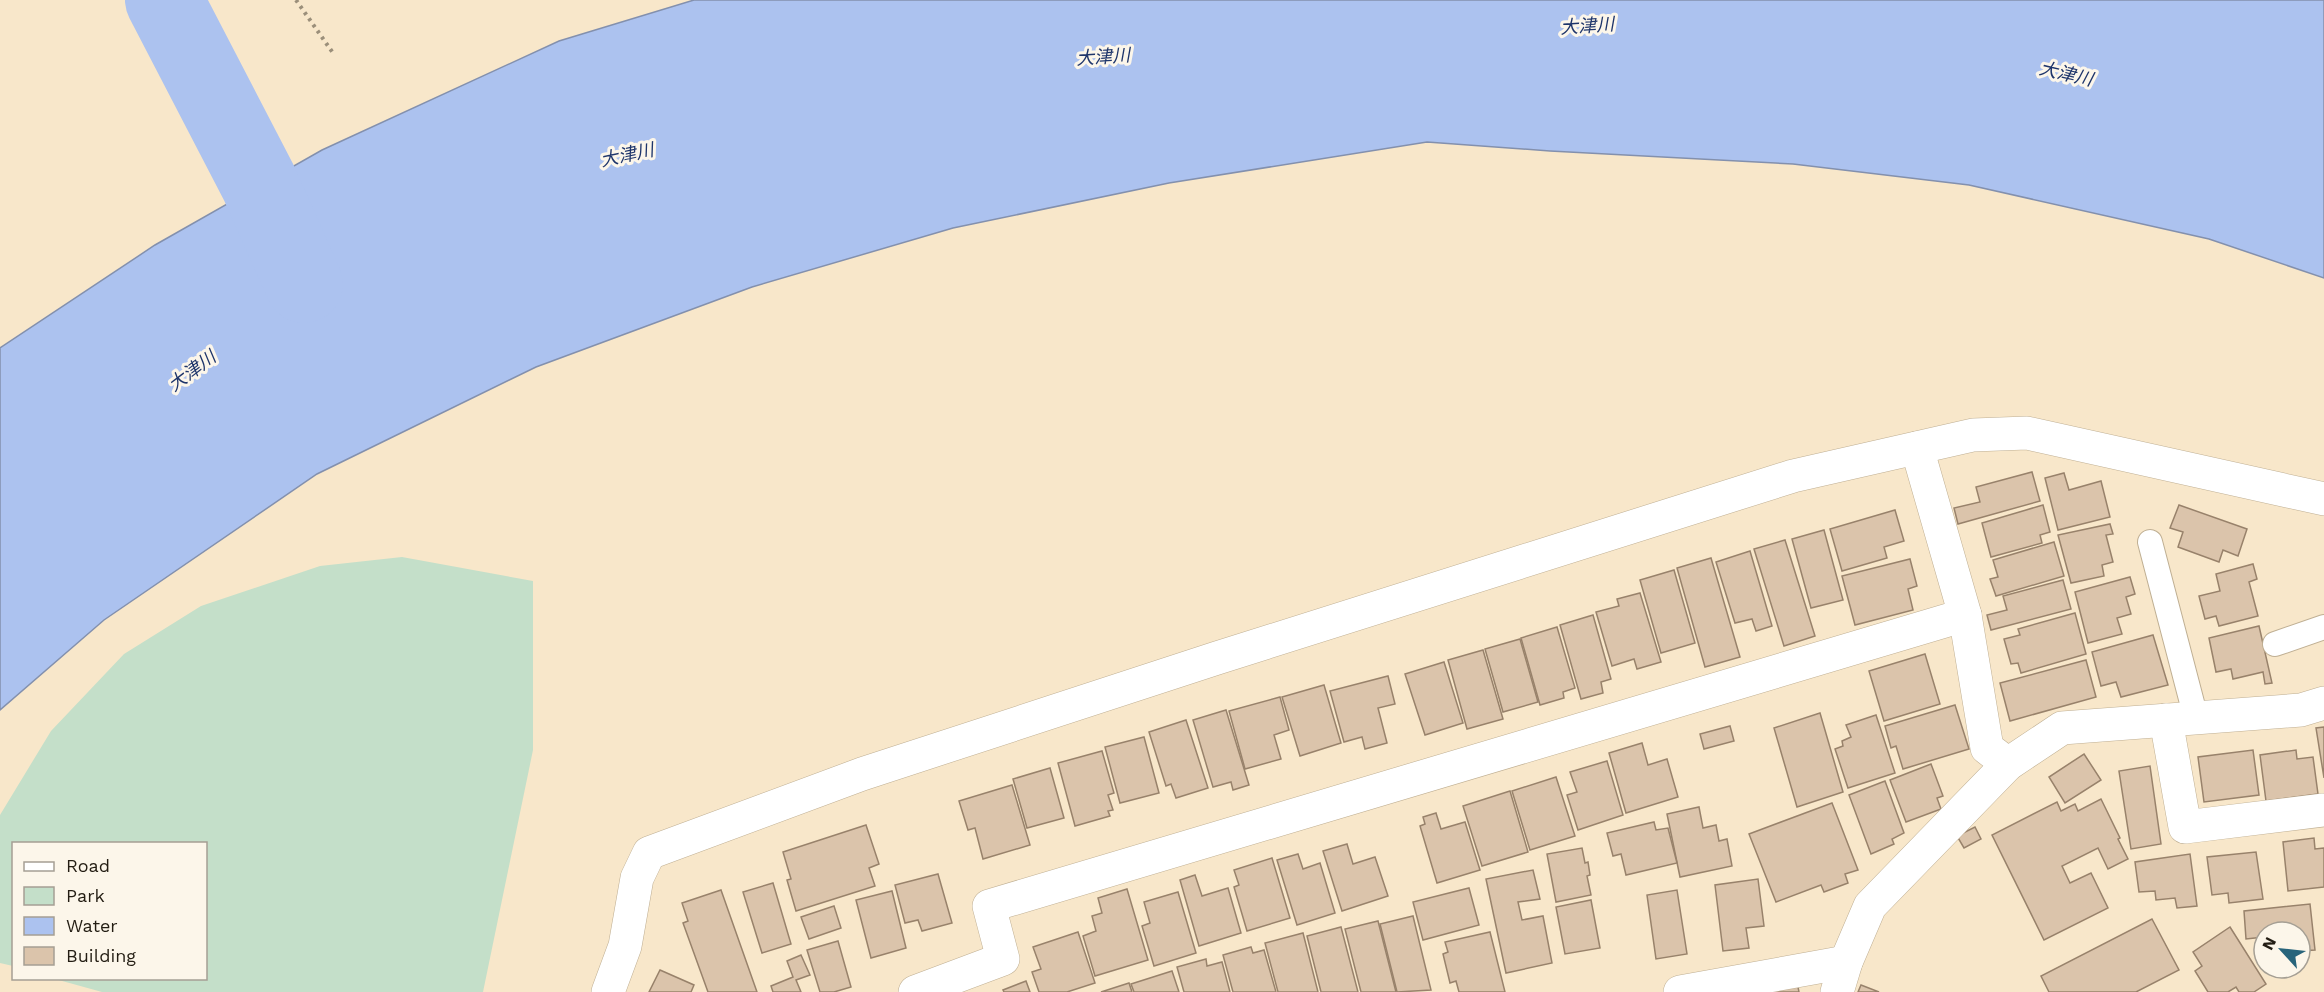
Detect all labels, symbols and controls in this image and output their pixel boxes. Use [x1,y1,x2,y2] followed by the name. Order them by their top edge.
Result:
[1559,13,1617,38] water label: 大津川
[1075,44,1133,69] water label: 大津川
[2037,57,2097,90] water label: 大津川
[598,138,657,170] water label: 大津川
[164,345,221,395] water label: 大津川
[12,842,207,980] legend
[66,855,110,876] text: Road
[66,885,105,906] text: Park
[66,915,118,936] text: Water
[2252,920,2312,980] north arrow
[2258,934,2280,953] text: N
[66,945,136,966] text: Building

